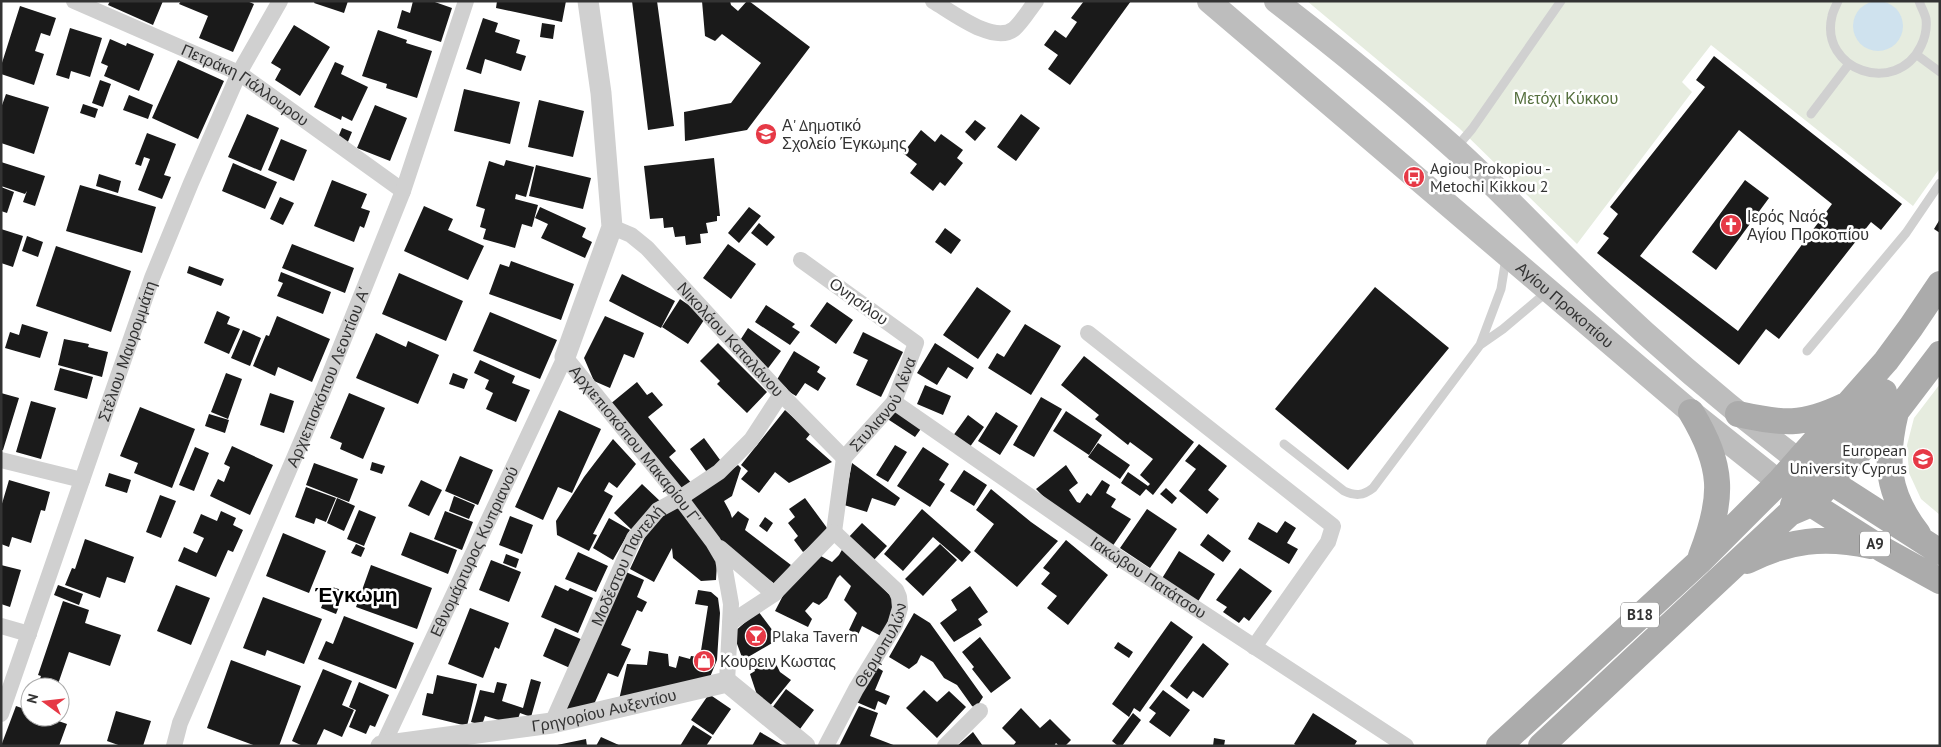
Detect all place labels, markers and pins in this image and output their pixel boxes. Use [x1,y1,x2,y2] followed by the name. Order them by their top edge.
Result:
[782,115,907,153] place label: Α' Δημοτικό Σχολείο Έγκωμης
[754,122,778,146] school or university icon: Α' Δημοτικό Σχολείο Έγκωμης
[1430,158,1551,196] place label: Agiou Prokopiou - Metochi Kikkou 2
[1402,165,1426,189] bus stop icon: Agiou Prokopiou - Metochi Kikkou 2
[1747,206,1869,244] place label: Ιερός Ναός Αγίου Προκοπίου
[1719,213,1743,237] church icon: Ιερός Ναός Αγίου Προκοπίου
[1789,440,1907,478] place label: European University Cyprus
[1911,447,1935,471] school or university icon: European University Cyprus
[744,624,768,648] bar icon: Plaka Tavern
[772,626,858,646] place label: Plaka Tavern
[692,649,716,673] shop icon: Κουρειν Κωστας
[720,651,836,671] place label: Κουρειν Κωστας

